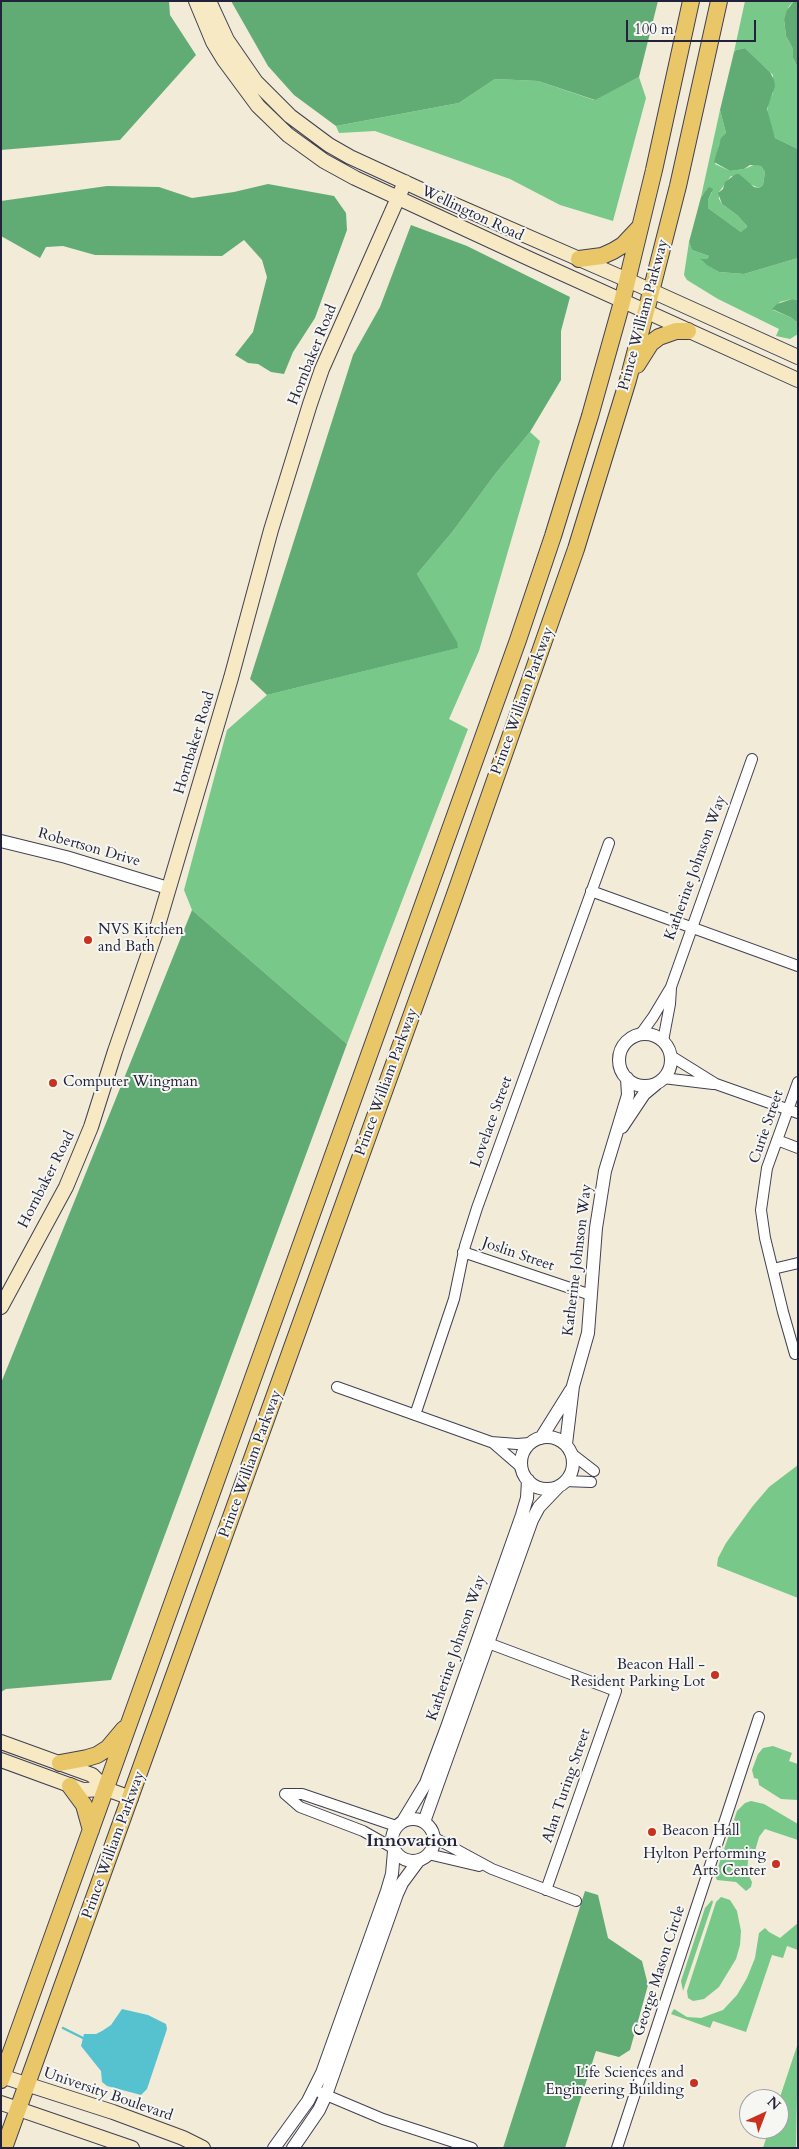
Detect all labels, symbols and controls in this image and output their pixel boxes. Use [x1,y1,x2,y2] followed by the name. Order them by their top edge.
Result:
[629,10,759,42] scale bar
[634,19,674,39] text: 100 m
[418,182,526,246] street label: Wellington Road
[615,237,673,393] street label: Prince William Parkway
[285,302,341,408] street label: Hornbaker Road
[488,625,558,777] street label: Prince William Parkway
[171,689,219,797] street label: Hornbaker Road
[661,793,731,943] street label: Katherine Johnson Way
[36,825,142,871] street label: Robertson Drive
[98,922,184,957] place label: NVS Kitchen and Bath
[82,934,94,946] marker: NVS Kitchen and Bath
[352,1006,422,1158] street label: Prince William Parkway
[63,1074,198,1092] place label: Computer Wingman
[467,1074,517,1170] street label: Lovelace Street
[47,1077,59,1089] marker: Computer Wingman
[746,1088,788,1166] street label: Curie Street
[15,1128,79,1232] street label: Hornbaker Road
[560,1183,596,1337] street label: Katherine Johnson Way
[480,1234,556,1276] street label: Joslin Street
[216,1388,286,1540] street label: Prince William Parkway
[424,1573,490,1723] street label: Katherine Johnson Way
[571,1657,705,1692] place label: Beacon Hall - Resident Parking Lot
[709,1669,721,1681] marker: Beacon Hall - Resident Parking Lot
[539,1727,595,1845] street label: Alan Turing Street
[79,1769,149,1921] street label: Prince William Parkway
[662,1823,740,1841] place label: Beacon Hall
[646,1826,658,1838] marker: Beacon Hall
[366,1831,458,1853] district label: Innovation
[643,1846,766,1881] place label: Hylton Performing Arts Center
[770,1858,782,1870] marker: Hylton Performing Arts Center
[630,1903,690,2039] street label: George Mason Circle
[41,2064,175,2126] street label: University Boulevard
[545,2065,684,2100] place label: Life Sciences and Engineering Building
[688,2077,700,2089] marker: Life Sciences and Engineering Building
[739,2089,789,2139] north arrow
[763,2092,785,2114] text: N

